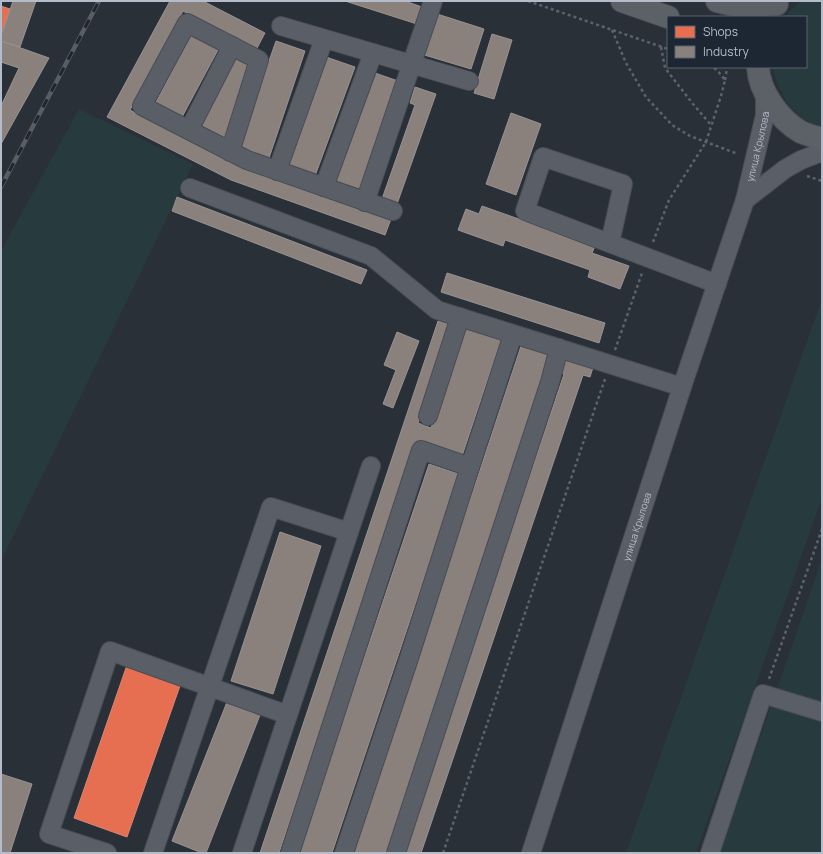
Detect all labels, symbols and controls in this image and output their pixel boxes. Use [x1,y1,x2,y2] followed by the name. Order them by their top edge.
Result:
[667,16,807,68] legend
[703,23,738,40] text: Shops
[703,43,749,60] text: Industry
[743,112,772,183] street label: улица Крылова
[619,491,654,563] street label: улица Крылова

